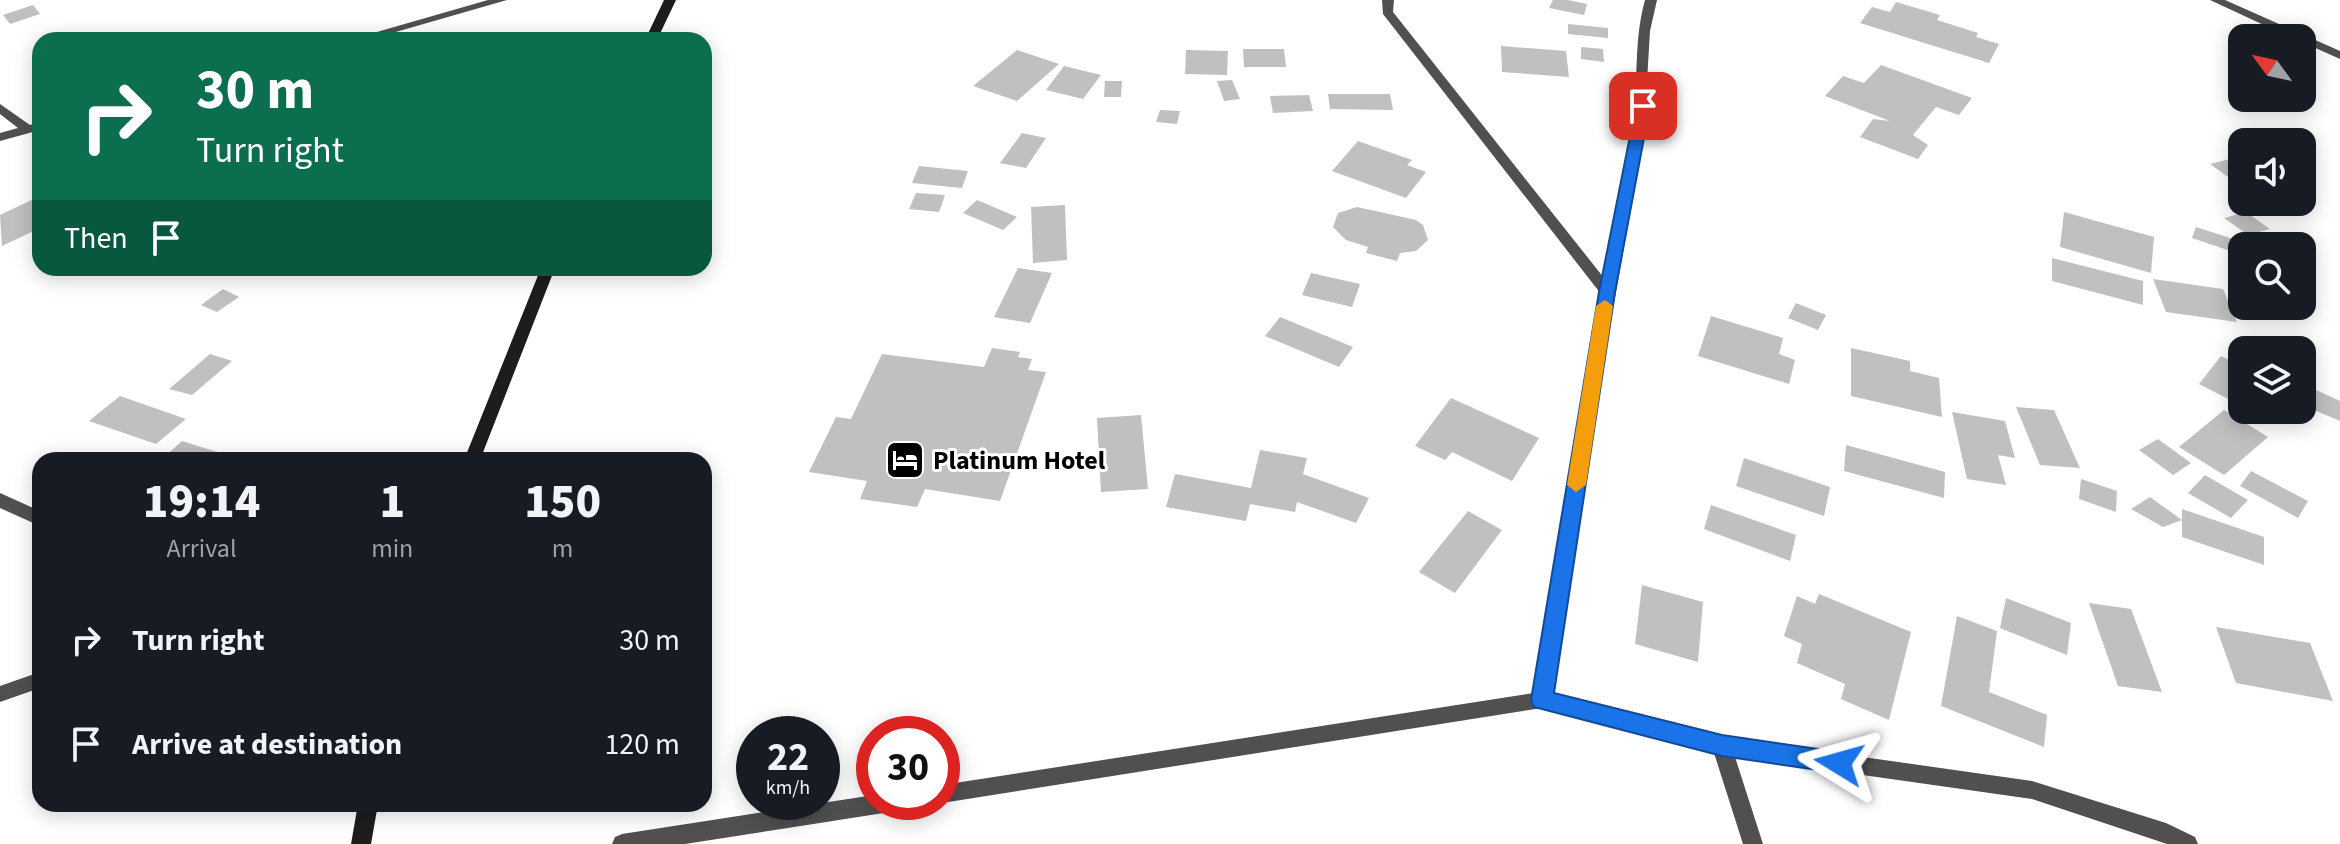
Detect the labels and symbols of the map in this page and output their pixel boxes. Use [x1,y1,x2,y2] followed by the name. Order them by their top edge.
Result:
[2228,24,2316,112] north arrow
[1609,72,1677,140] pin
[884,439,926,481] hotel icon: Platinum Hotel
[933,442,1106,479] place label: Platinum Hotel
[856,716,960,820] speed limit sign: 30
[1797,721,1881,805] position arrow

